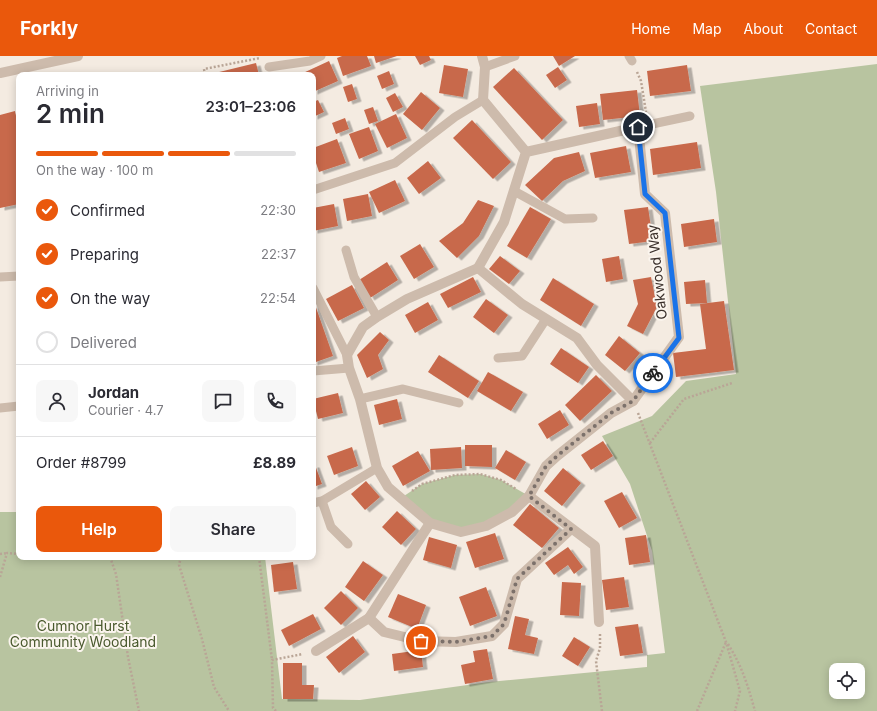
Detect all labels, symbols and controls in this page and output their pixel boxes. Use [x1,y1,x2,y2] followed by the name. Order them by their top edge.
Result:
[20,17,78,40] text: Forkly
[631,20,670,37] text: Home
[692,20,722,37] text: Map
[744,20,783,37] text: About
[805,20,857,37] text: Contact
[36,83,99,99] text: Arriving in
[205,97,296,116] text: 23:01–23:06
[36,98,105,129] text: 2 min
[621,110,655,144] pin
[627,116,649,138] icon: home
[36,162,153,178] text: On the way · 100 m
[36,199,58,221] icon: check
[70,201,145,220] text: Confirmed
[260,202,296,218] text: 22:30
[643,224,670,320] street label: Oakwood Way
[36,243,58,265] icon: check
[70,245,139,264] text: Preparing
[261,246,296,262] text: 22:37
[36,287,58,309] icon: check
[70,289,150,308] text: On the way
[260,290,296,306] text: 22:54
[70,333,137,352] text: Delivered
[633,353,673,393] courier
[642,362,664,384] icon: bike
[36,380,78,422] button: person
[202,380,244,422] button: chat
[254,380,296,422] button: phone
[88,383,139,402] text: Jordan
[88,402,164,418] text: Courier · 4.7
[36,453,126,472] text: Order #8799
[253,453,296,472] text: £8.89
[36,506,162,552] button: Help
[170,506,296,552] button: Share
[10,617,156,650] park label: Cumnor Hurst Community Woodland
[404,624,438,658] pin
[410,630,432,652] icon: bag
[829,663,865,699] map controls
[829,663,865,699] button: locate

